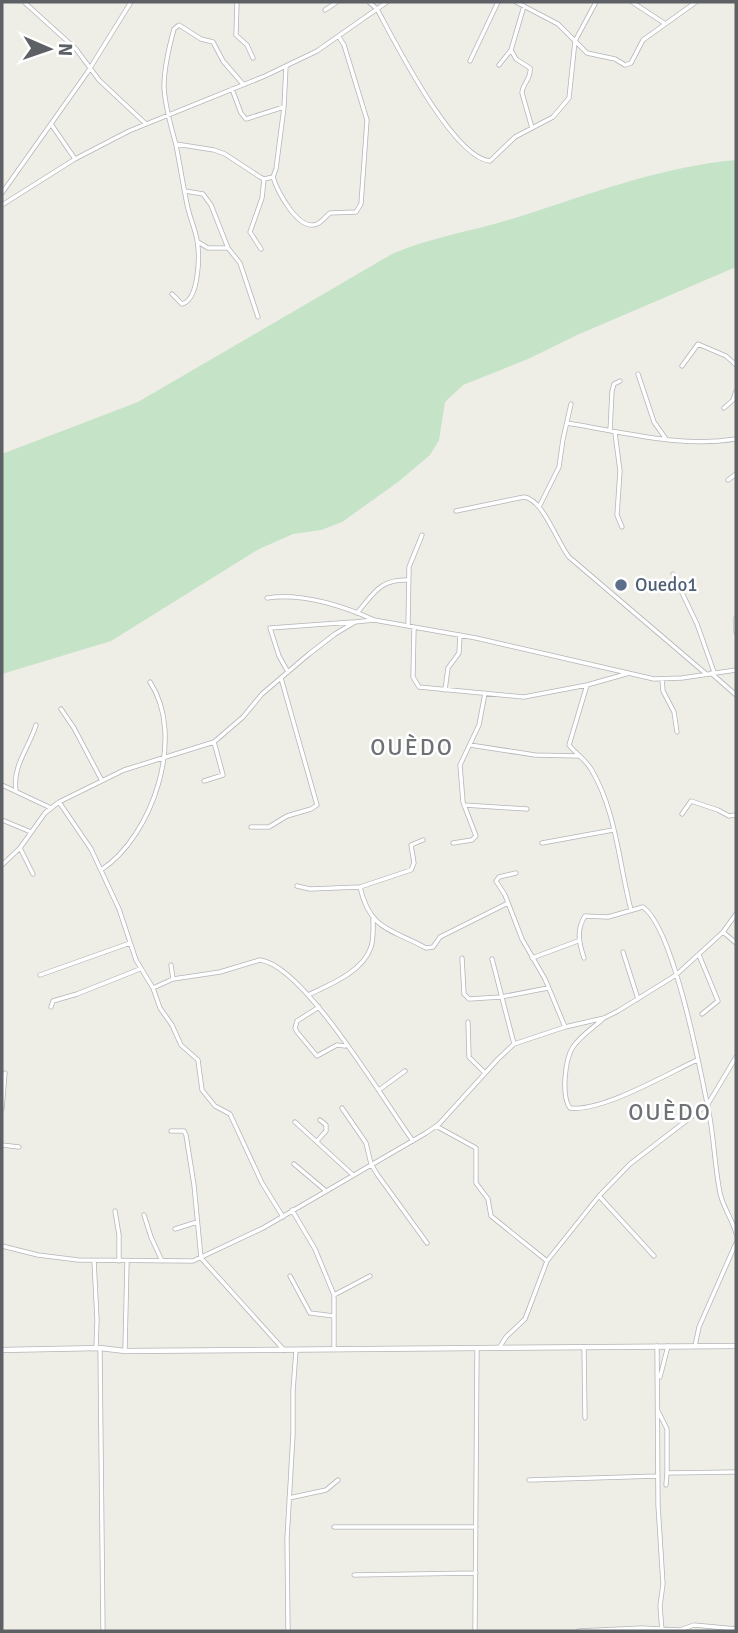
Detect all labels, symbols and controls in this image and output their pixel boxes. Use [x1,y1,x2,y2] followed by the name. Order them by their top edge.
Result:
[14,14,84,84] north arrow
[53,43,77,57] text: N
[635,573,698,597] place label: Ouedo1
[613,577,629,593] marker: Ouedo1
[370,733,454,762] district label: OUÈDO
[628,1098,712,1127] district label: OUÈDO

